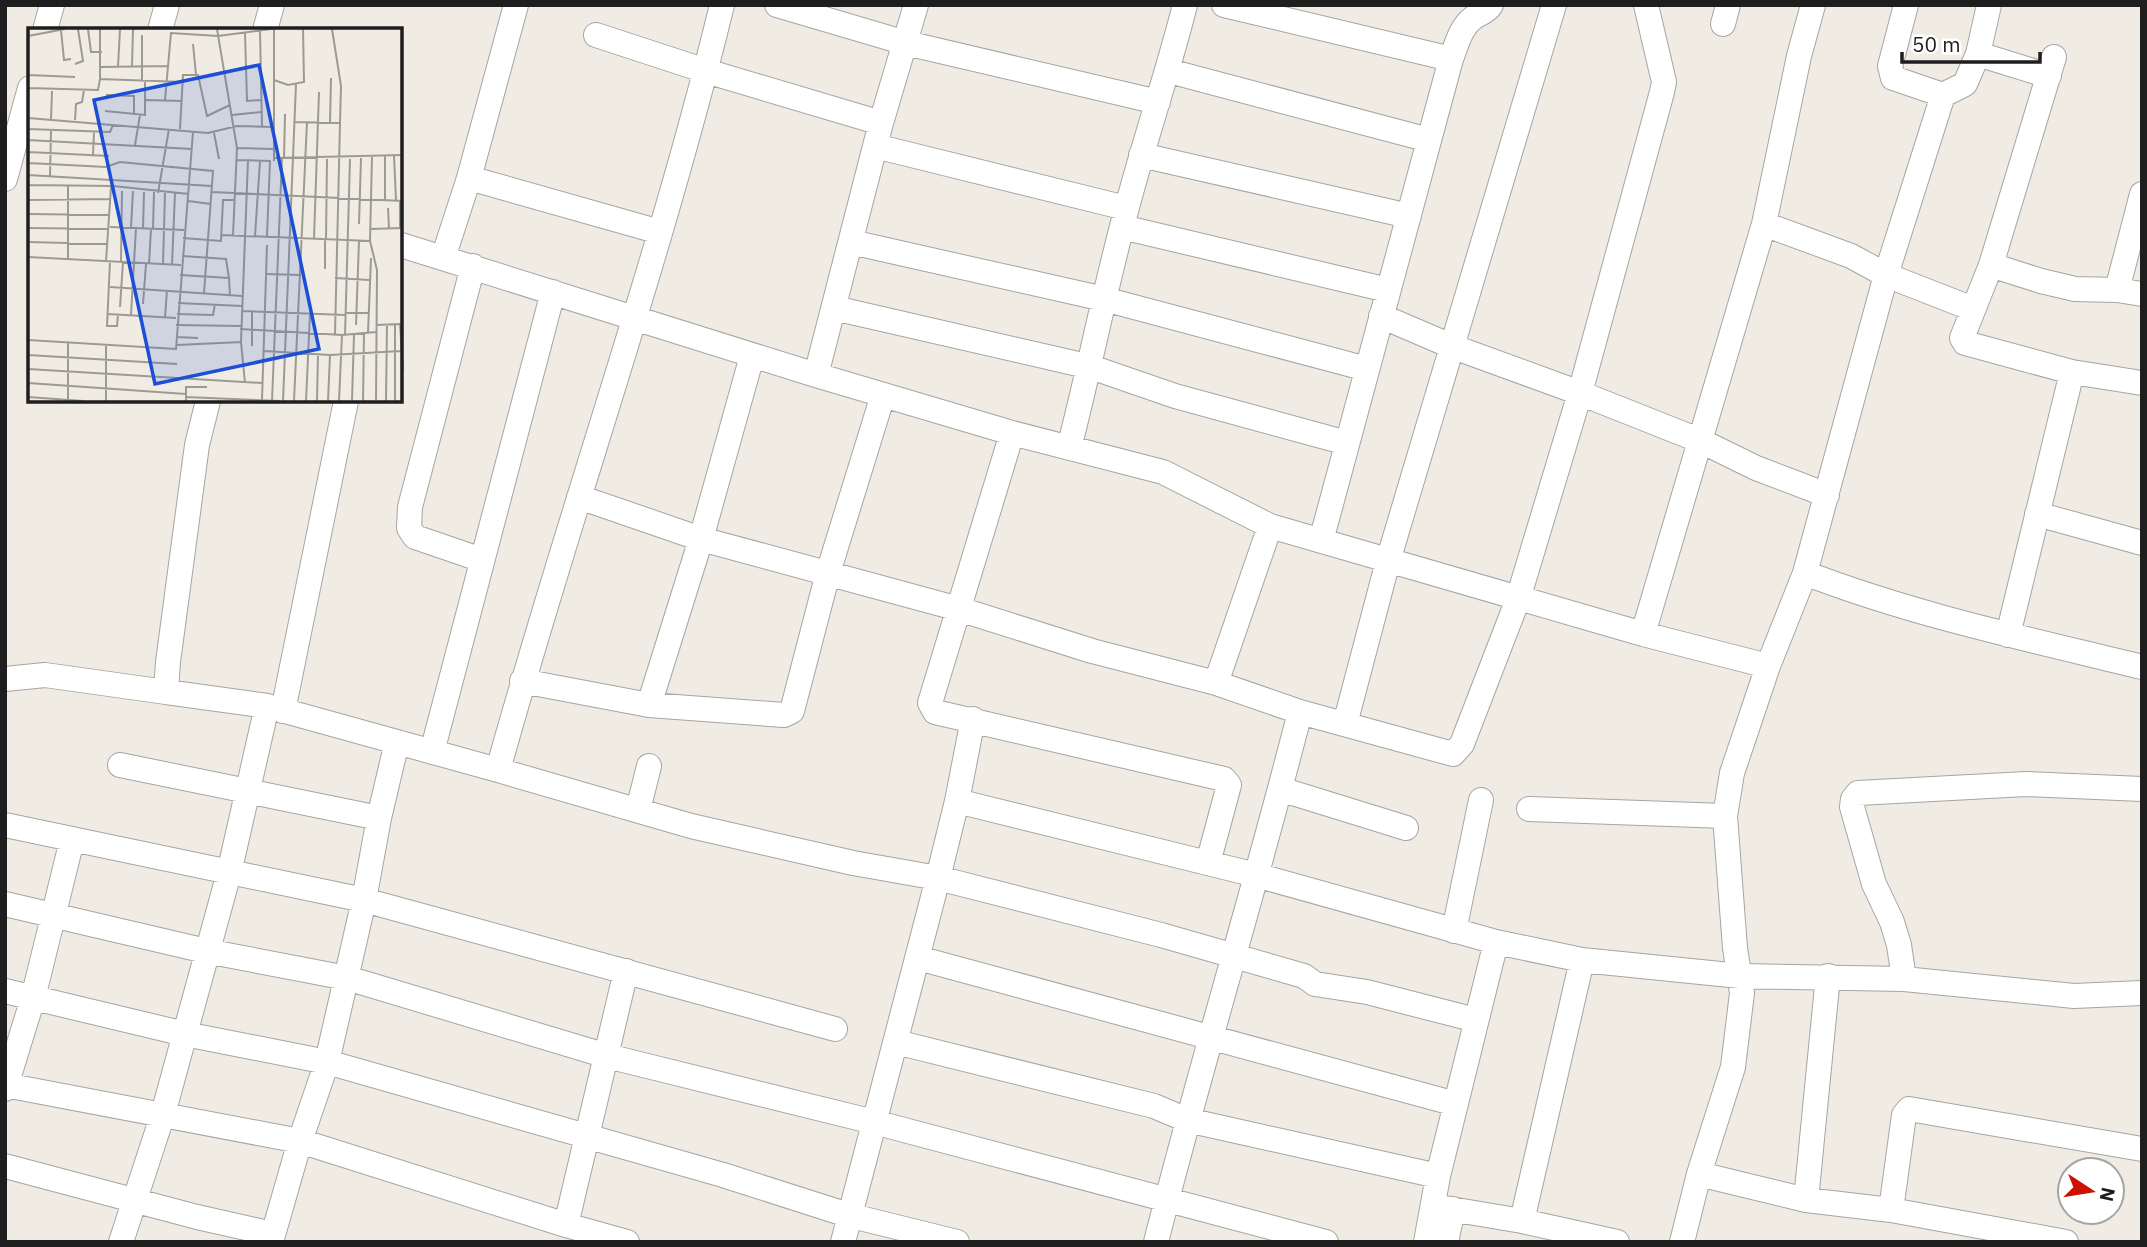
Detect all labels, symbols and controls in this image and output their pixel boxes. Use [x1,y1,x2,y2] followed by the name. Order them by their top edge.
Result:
[1902,21,2040,65] scale bar
[28,28,402,402] inset map
[1912,30,1961,58] text: 50 m
[2056,1156,2126,1226] north arrow
[2094,1185,2121,1204] text: N

